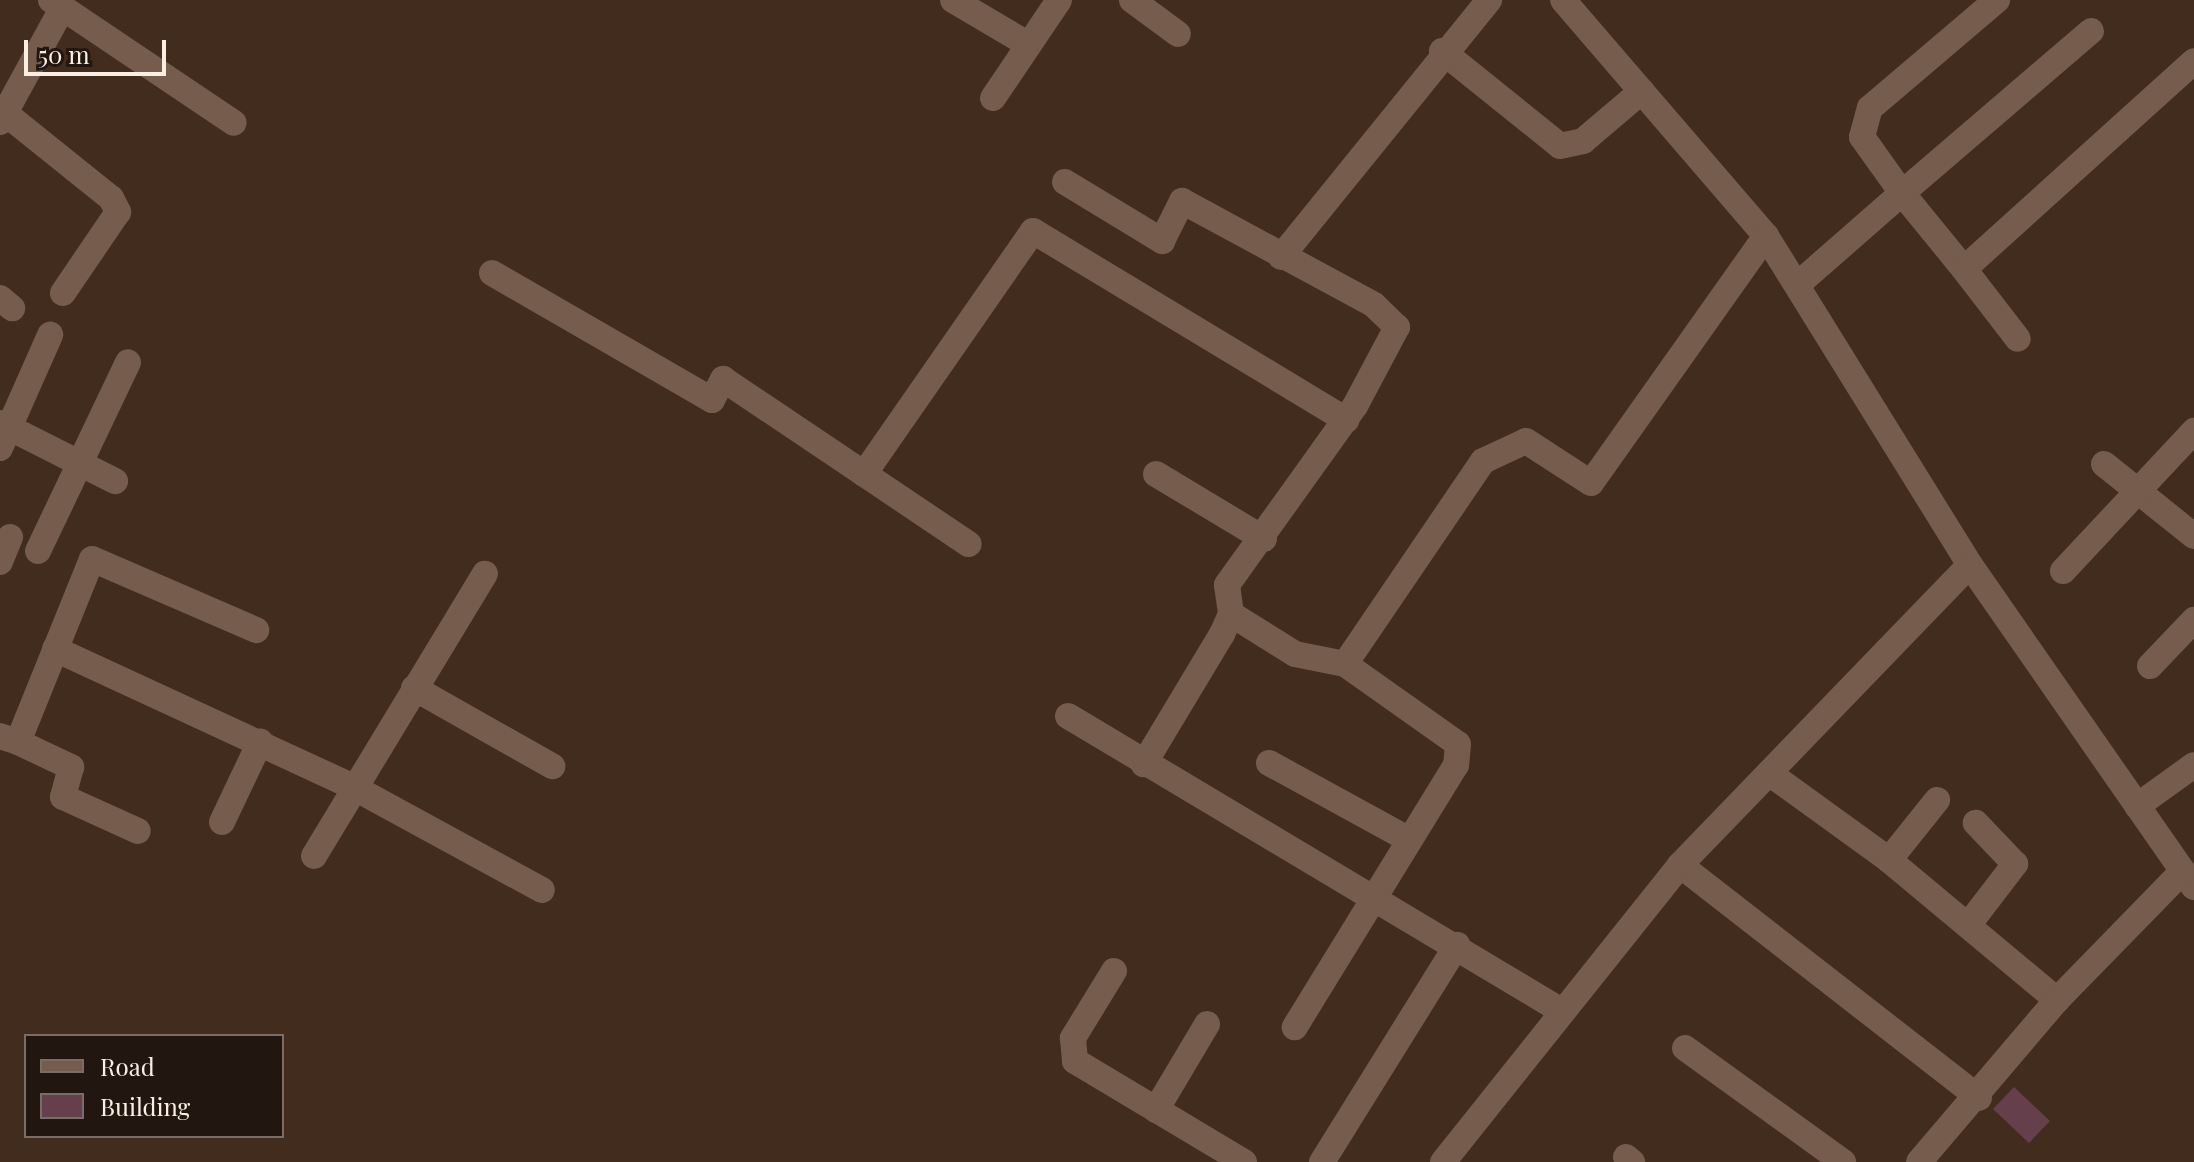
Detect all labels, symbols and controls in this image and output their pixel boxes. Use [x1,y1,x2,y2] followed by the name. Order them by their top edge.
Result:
[28,24,170,74] scale bar
[38,38,90,70] text: 50 m
[24,1034,284,1138] legend
[100,1050,155,1082] text: Road
[100,1090,190,1122] text: Building

